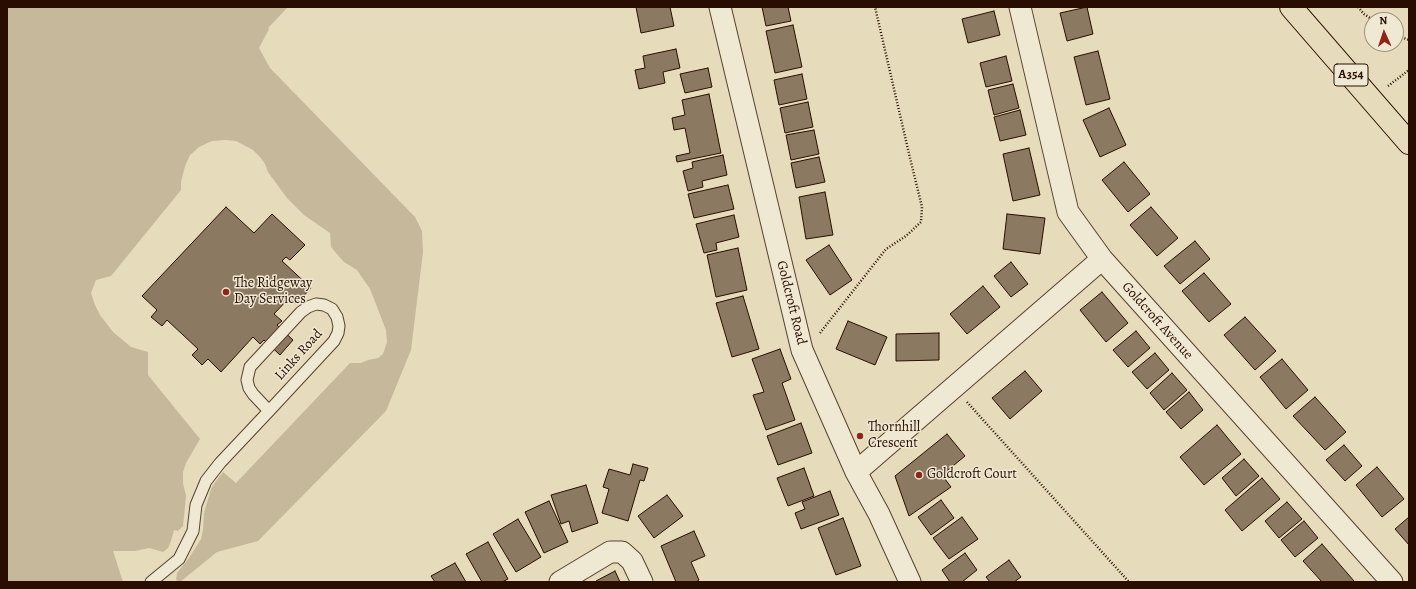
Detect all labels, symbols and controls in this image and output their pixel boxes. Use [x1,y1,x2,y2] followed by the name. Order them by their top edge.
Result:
[1364,12,1404,52] north arrow
[1379,13,1388,28] text: N
[1334,64,1368,86] road number: A354
[772,259,810,347] street label: Goldcroft Road
[234,276,312,308] place label: The Ridgeway Day Services
[1118,279,1196,363] street label: Goldcroft Avenue
[221,287,231,297] marker: The Ridgeway Day Services
[272,326,326,384] street label: Links Road
[868,420,920,452] place label: Thornhill Crescent
[855,431,865,441] marker: Thornhill Crescent
[927,467,1017,483] place label: Goldcroft Court
[914,470,924,480] marker: Goldcroft Court

